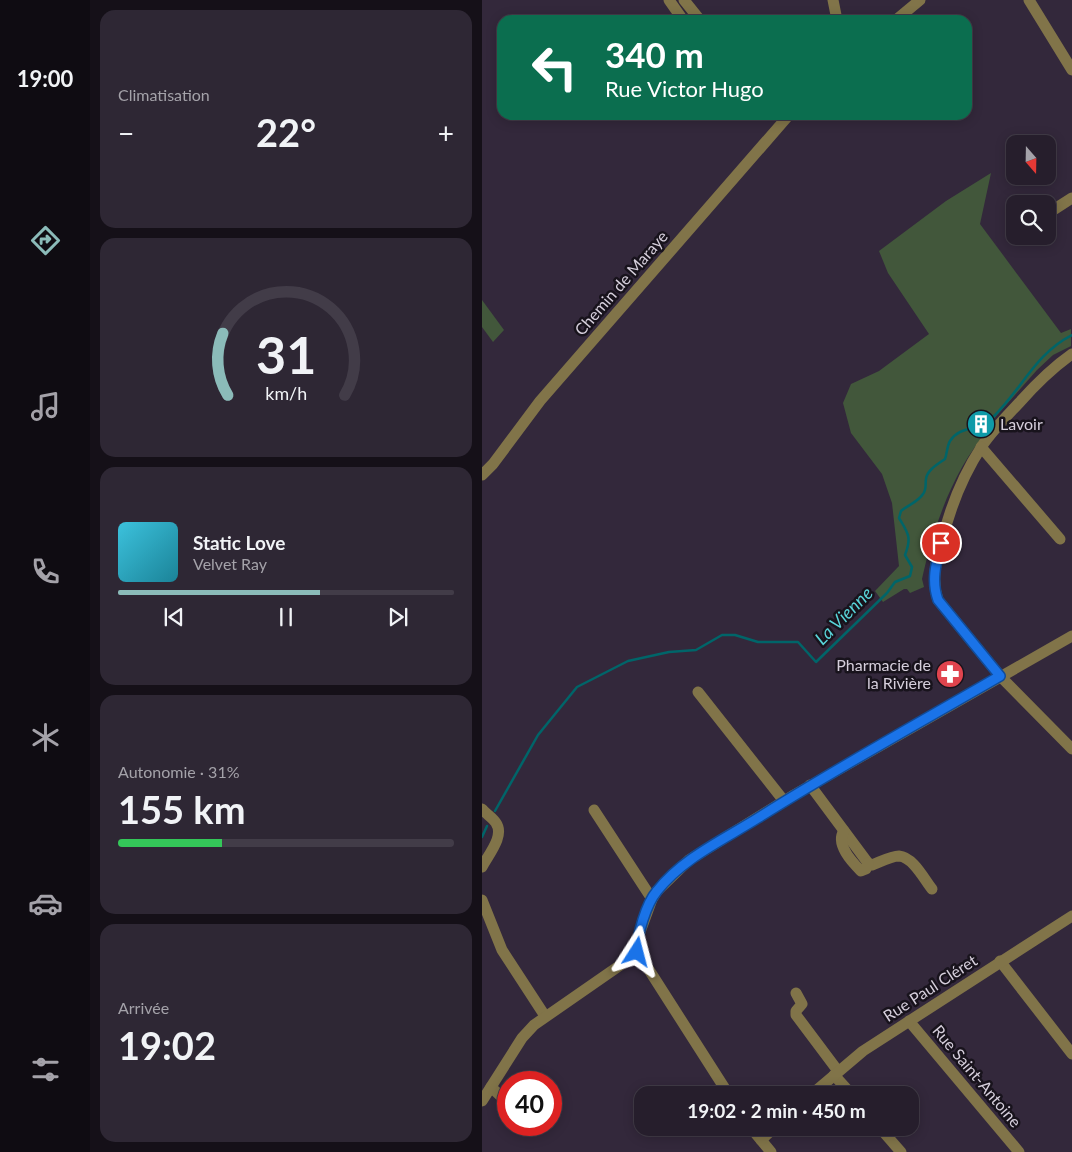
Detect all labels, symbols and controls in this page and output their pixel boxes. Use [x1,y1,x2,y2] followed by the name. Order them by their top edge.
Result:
[605,33,704,75] text: 340 m
[522,35,587,100] icon: left
[17,65,73,92] text: 19:00
[605,75,764,102] text: Rue Victor Hugo
[118,85,210,104] text: Climatisation
[256,109,316,155] text: 22°
[118,116,134,150] text: −
[438,116,454,150] text: +
[1006,135,1056,185] north arrow
[1006,135,1056,245] map controls
[1006,195,1056,245] button: search
[28,223,63,258] icon: directions
[570,227,671,339] street label: Chemin de Maraye
[256,323,316,385] text: 31
[265,382,307,404] text: km/h
[28,389,63,424] icon: music
[966,409,996,439] building icon: Lavoir
[1000,414,1043,433] place label: Lavoir
[920,522,962,564] pin
[927,529,955,557] icon: arrive
[193,531,285,554] text: Static Love
[28,554,63,589] icon: phone
[193,554,267,573] text: Velvet Ray
[810,582,877,649] water label: La Vienne
[160,603,188,631] icon: previous
[272,603,300,631] icon: pause
[384,603,412,631] icon: next
[836,655,931,692] place label: Pharmacie de la Rivière
[935,659,965,689] pharmacy icon: Pharmacie de la Rivière
[28,720,63,755] icon: climate
[118,762,240,781] text: Autonomie · 31%
[118,786,246,832] text: 155 km
[28,886,63,921] icon: car
[610,925,662,977] position arrow
[879,950,980,1025] street label: Rue Paul Cléret
[118,998,169,1017] text: Arrivée
[929,1021,1026,1131] street label: Rue Saint-Antoine
[118,1022,216,1068] text: 19:02
[28,1052,63,1087] icon: filters
[497,1071,562,1136] speed limit sign: 40
[687,1099,866,1122] text: 19:02 · 2 min · 450 m

